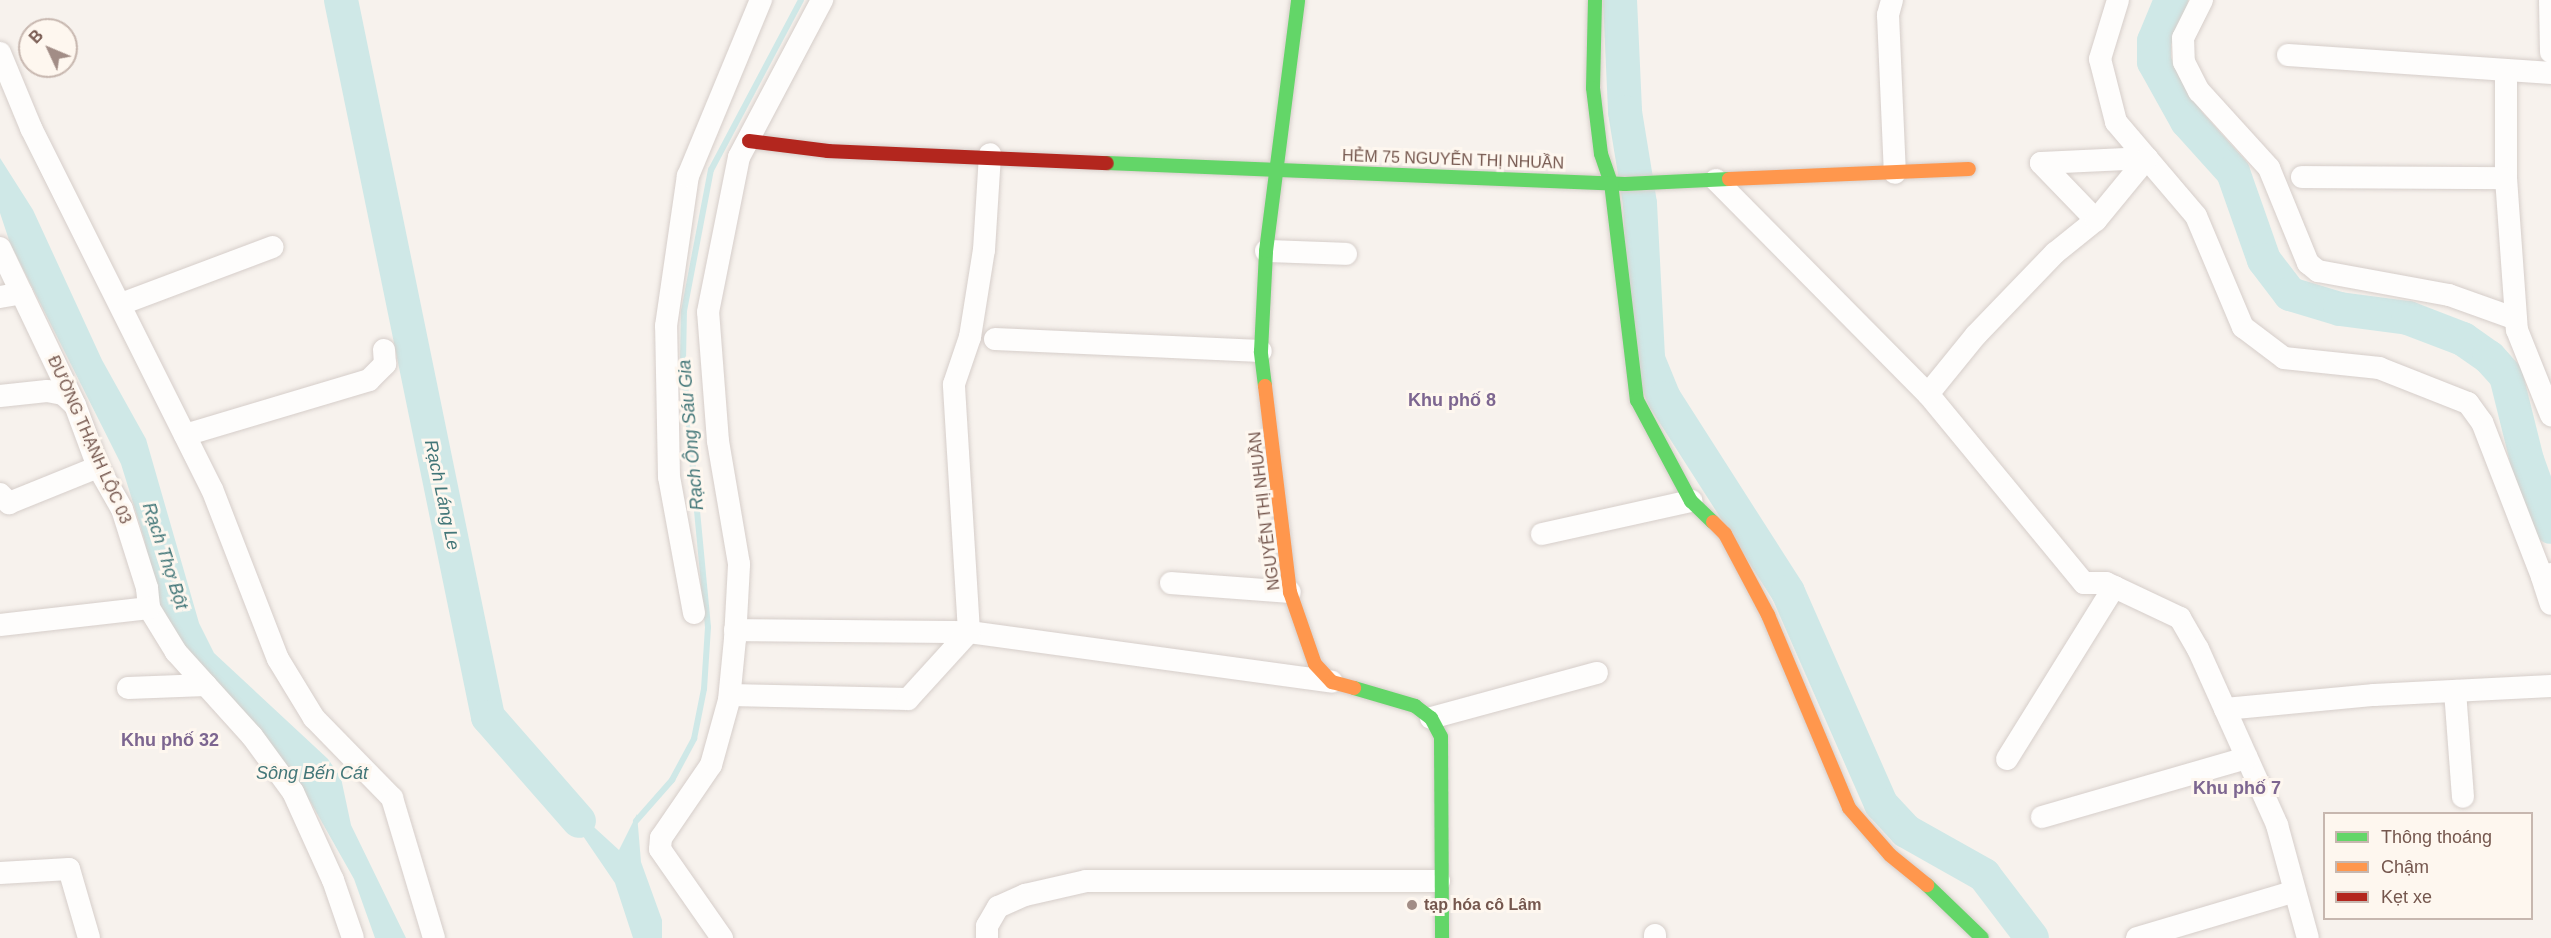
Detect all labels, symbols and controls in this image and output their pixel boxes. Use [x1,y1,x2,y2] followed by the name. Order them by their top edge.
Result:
[18,18,78,78] north arrow
[26,26,46,47] text: B
[1342,147,1564,173] street label: HẺM 75 NGUYỄN THỊ NHUẦN
[43,353,135,527] street label: ĐƯỜNG THẠNH LỘC 03
[674,359,708,511] water label: Rạch Ông Sáu Gia
[1408,389,1496,411] district label: Khu phố 8
[1246,430,1284,592] street label: NGUYỄN THỊ NHUẦN
[420,438,464,552] water label: Rạch Láng Le
[138,500,192,612] water label: Rạch Thợ Bột
[121,729,219,751] district label: Khu phố 32
[256,762,368,784] water label: Sông Bến Cát
[2193,777,2281,799] district label: Khu phố 7
[2323,812,2533,920] legend
[2381,827,2492,847] text: Thông thoáng
[2381,857,2429,877] text: Chậm
[2381,887,2432,907] text: Kẹt xe
[1424,895,1541,915] place label: tạp hóa cô Lâm
[1405,898,1419,912] marker: tạp hóa cô Lâm

